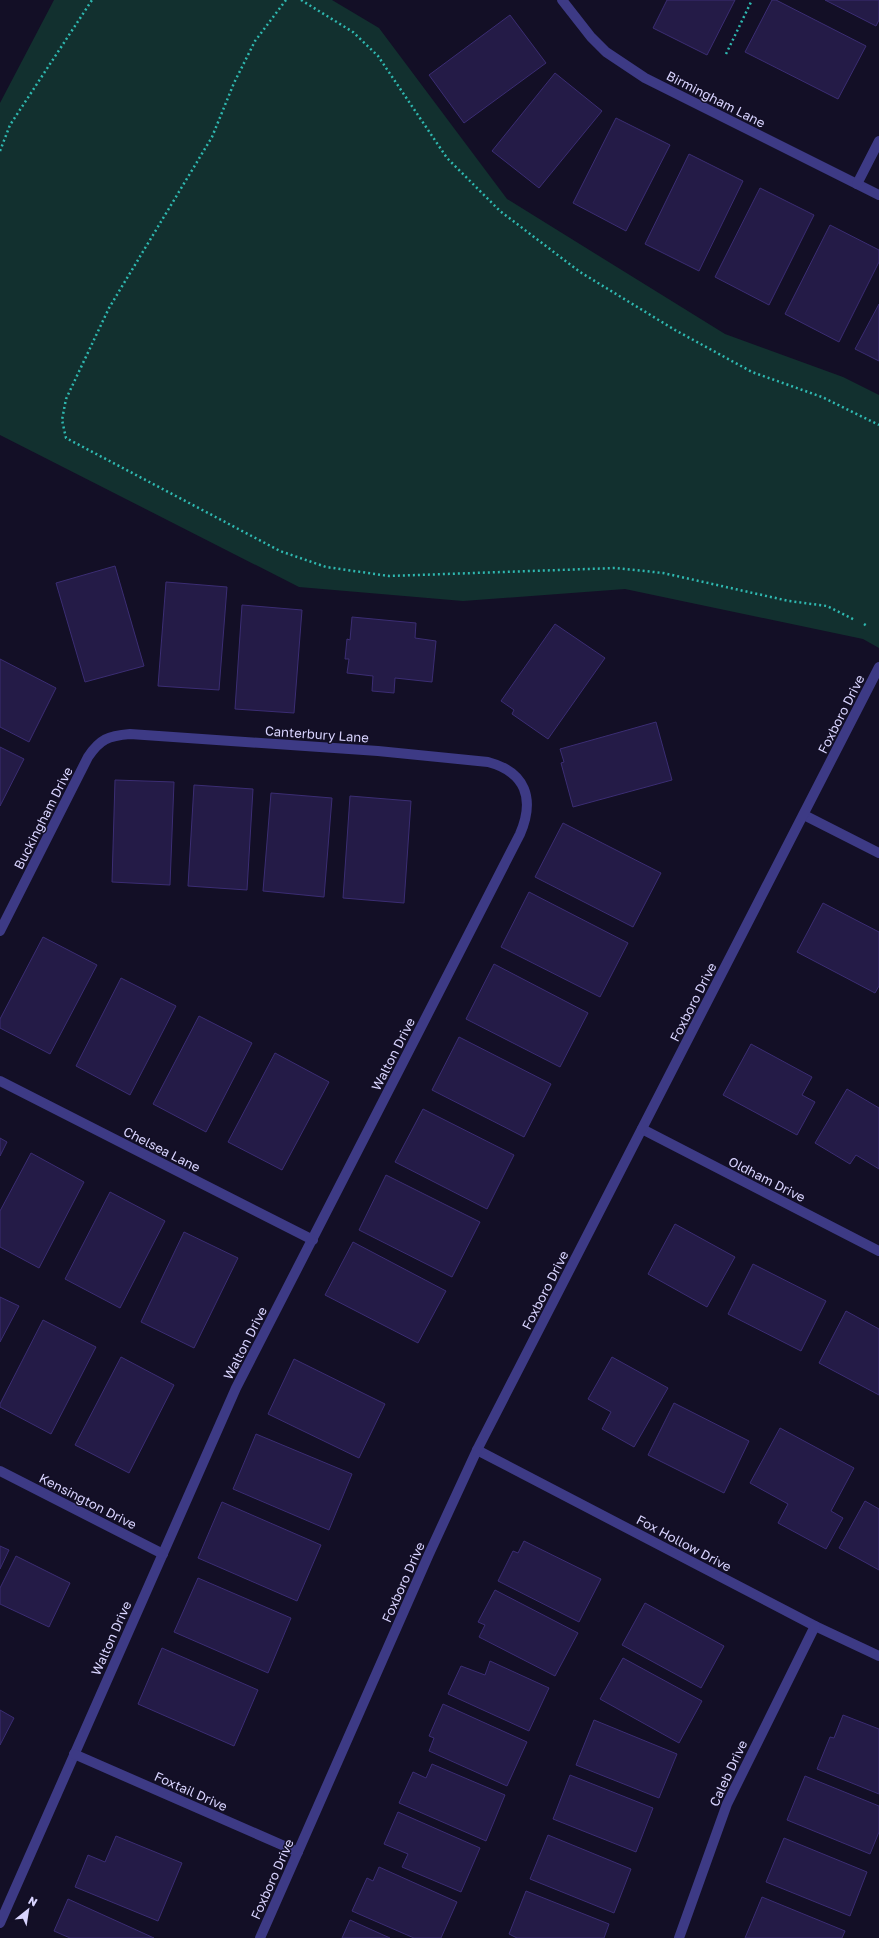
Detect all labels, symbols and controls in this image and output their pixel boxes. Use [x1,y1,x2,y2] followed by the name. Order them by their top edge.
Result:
[664,67,768,131] street label: Birmingham Lane
[814,672,868,756] street label: Foxboro Drive
[264,722,370,746] street label: Canterbury Lane
[10,764,76,872] street label: Buckingham Drive
[666,960,720,1044] street label: Foxboro Drive
[368,1015,418,1093] street label: Walton Drive
[121,1123,203,1175] street label: Chelsea Lane
[726,1153,808,1205] street label: Oldham Drive
[518,1248,572,1332] street label: Foxboro Drive
[220,1304,270,1382] street label: Walton Drive
[37,1470,139,1532] street label: Kensington Drive
[634,1511,734,1575] street label: Fox Hollow Drive
[378,1539,428,1625] street label: Foxboro Drive
[87,1598,135,1678] street label: Walton Drive
[706,1737,750,1809] street label: Caleb Drive
[152,1768,230,1814] street label: Foxtail Drive
[247,1836,297,1922] street label: Foxboro Drive
[8,1890,48,1930] north arrow
[26,1893,40,1909] text: N

